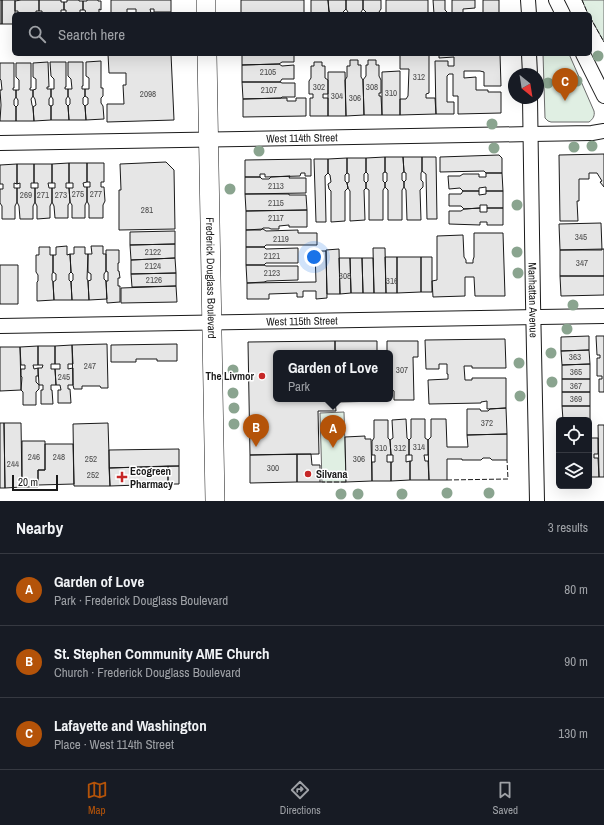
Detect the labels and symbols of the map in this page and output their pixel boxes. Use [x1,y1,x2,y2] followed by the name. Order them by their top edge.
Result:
[260,66,276,78] house number: 2105
[508,68,544,104] north arrow
[552,68,578,101] pin: C
[413,71,425,83] house number: 312
[313,81,325,93] house number: 302
[366,81,378,93] house number: 308
[261,84,277,96] house number: 2107
[385,87,397,99] house number: 310
[140,88,156,100] house number: 2098
[331,90,343,102] house number: 304
[349,92,361,104] house number: 306
[266,130,338,145] street label: West 114th Street
[268,180,284,192] house number: 2113
[72,188,84,200] house number: 275
[90,188,102,200] house number: 277
[20,189,32,201] house number: 269
[37,189,49,201] house number: 271
[55,189,67,201] house number: 273
[268,197,284,209] house number: 2115
[141,204,153,216] house number: 281
[268,212,284,224] house number: 2117
[203,217,219,339] street label: Frederick Douglass Boulevard
[575,231,587,243] house number: 345
[273,233,289,245] house number: 2119
[145,246,161,258] house number: 2122
[304,247,324,267] your location
[264,250,280,262] house number: 2121
[576,257,588,269] house number: 347
[145,260,161,272] house number: 2124
[525,262,541,338] street label: Manhattan Avenue
[264,267,280,279] house number: 2123
[339,270,351,282] house number: 308
[146,274,162,286] house number: 2126
[386,275,398,287] house number: 316
[266,313,338,329] street label: West 115th Street
[569,351,581,363] house number: 363
[84,360,96,372] house number: 247
[396,364,408,376] house number: 307
[570,366,582,378] house number: 365
[205,369,254,383] place label: The Livmor
[58,371,70,383] house number: 245
[257,371,267,381] marker: The Livmor
[570,380,582,392] house number: 367
[570,393,582,405] house number: 369
[243,414,269,447] pin: B
[320,415,346,448] pin: A
[481,417,493,429] house number: 372
[413,441,425,453] house number: 314
[375,442,387,454] house number: 310
[394,442,406,454] house number: 312
[28,451,40,463] house number: 246
[53,451,65,463] house number: 248
[85,453,97,465] house number: 252
[353,453,365,465] house number: 306
[7,458,19,470] house number: 244
[267,462,279,474] house number: 300
[130,464,173,491] place label: Ecogreen Pharmacy
[316,467,348,481] place label: Silvana
[87,469,99,481] house number: 252
[303,469,313,479] marker: Silvana
[117,472,127,482] marker: Ecogreen Pharmacy
[12,473,58,492] scale bar

